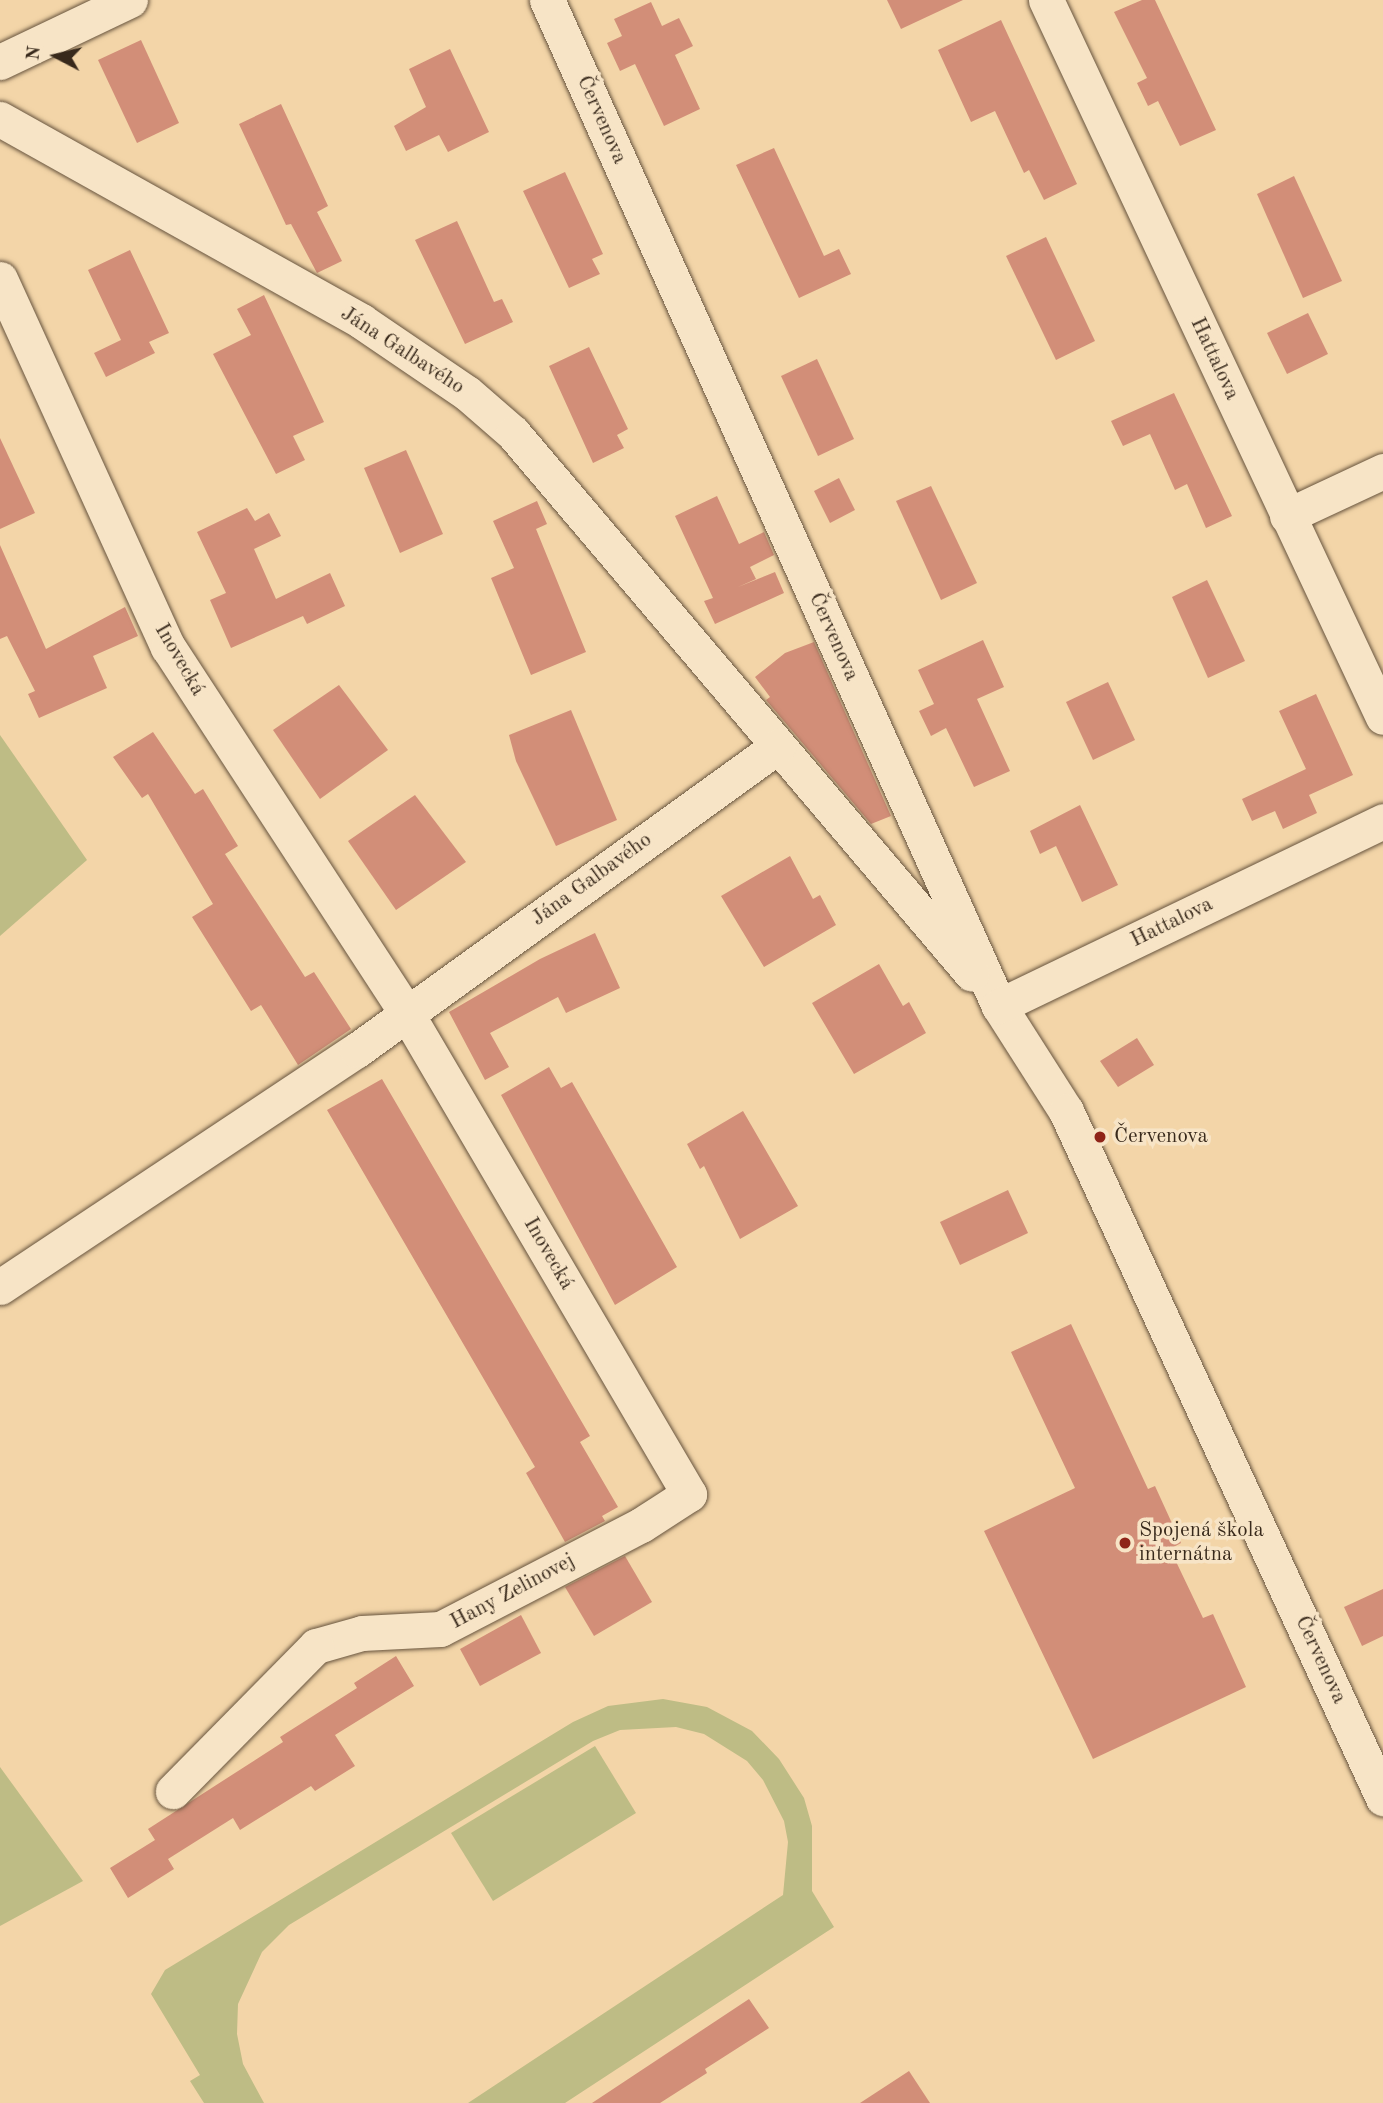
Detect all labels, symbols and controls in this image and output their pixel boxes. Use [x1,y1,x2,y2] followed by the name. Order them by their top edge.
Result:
[21,21,91,91] north arrow
[24,45,45,62] text: N
[570,72,632,168] street label: Červenova
[335,302,469,400] street label: Jána Galbavého
[1184,314,1244,404] street label: Hattalova
[802,589,864,685] street label: Červenova
[148,619,210,701] street label: Inovecká
[527,828,657,932] street label: Jána Galbavého
[1127,892,1217,954] street label: Hattalova
[1114,1124,1208,1150] place label: Červenova
[1092,1129,1108,1145] marker: Červenova
[517,1213,579,1295] street label: Inovecká
[1139,1518,1264,1568] place label: Spojená škola internátna
[1117,1535,1133,1551] marker: Spojená škola internátna
[446,1549,580,1635] street label: Hany Zelinovej
[1289,1612,1351,1708] street label: Červenova

